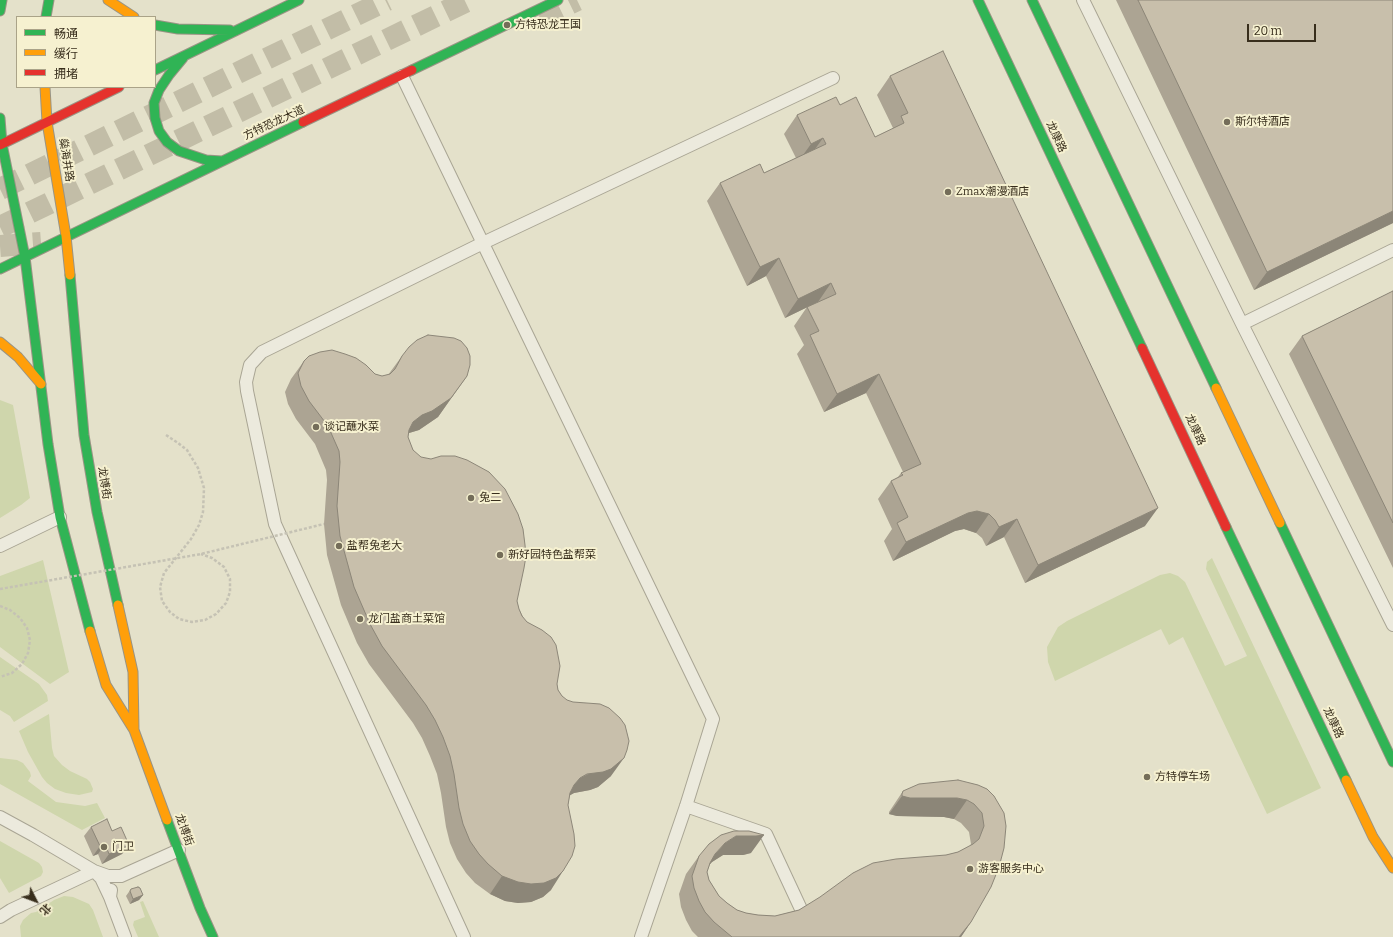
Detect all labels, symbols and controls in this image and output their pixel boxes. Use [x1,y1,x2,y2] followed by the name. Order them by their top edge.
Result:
[16,16,156,88] legend
[1249,16,1318,42] scale bar
[515,18,581,32] place label: 方特恐龙王国
[502,20,512,30] marker: 方特恐龙王国
[1254,24,1282,38] text: 20 m
[54,27,78,41] text: 畅通
[54,47,78,61] text: 缓行
[54,67,78,81] text: 拥堵
[241,103,307,143] street label: 方特恐龙大道
[1235,115,1290,129] place label: 斯尔特酒店
[1222,117,1232,127] marker: 斯尔特酒店
[1043,119,1069,155] street label: 龙康路
[56,137,76,183] street label: 燊海井路
[956,185,1029,199] place label: Zmax潮漫酒店
[943,187,953,197] marker: Zmax潮漫酒店
[1182,412,1208,448] street label: 龙康路
[324,420,379,434] place label: 谈记蘸水菜
[311,422,321,432] marker: 谈记蘸水菜
[95,466,113,500] street label: 龙博街
[479,491,501,505] place label: 兔二
[466,493,476,503] marker: 兔二
[347,539,402,553] place label: 盐帮兔老大
[334,541,344,551] marker: 盐帮兔老大
[508,548,596,562] place label: 新好园特色盐帮菜
[495,550,505,560] marker: 新好园特色盐帮菜
[368,612,445,626] place label: 龙门盐商土菜馆
[355,614,365,624] marker: 龙门盐商土菜馆
[1320,705,1346,741] street label: 龙康路
[1155,770,1210,784] place label: 方特停车场
[1142,772,1152,782] marker: 方特停车场
[172,812,196,848] street label: 龙博街
[112,840,134,854] place label: 门卫
[99,842,109,852] marker: 门卫
[978,862,1044,876] place label: 游客服务中心
[965,864,975,874] marker: 游客服务中心
[16,881,56,921] north arrow
[37,901,54,918] text: 北

